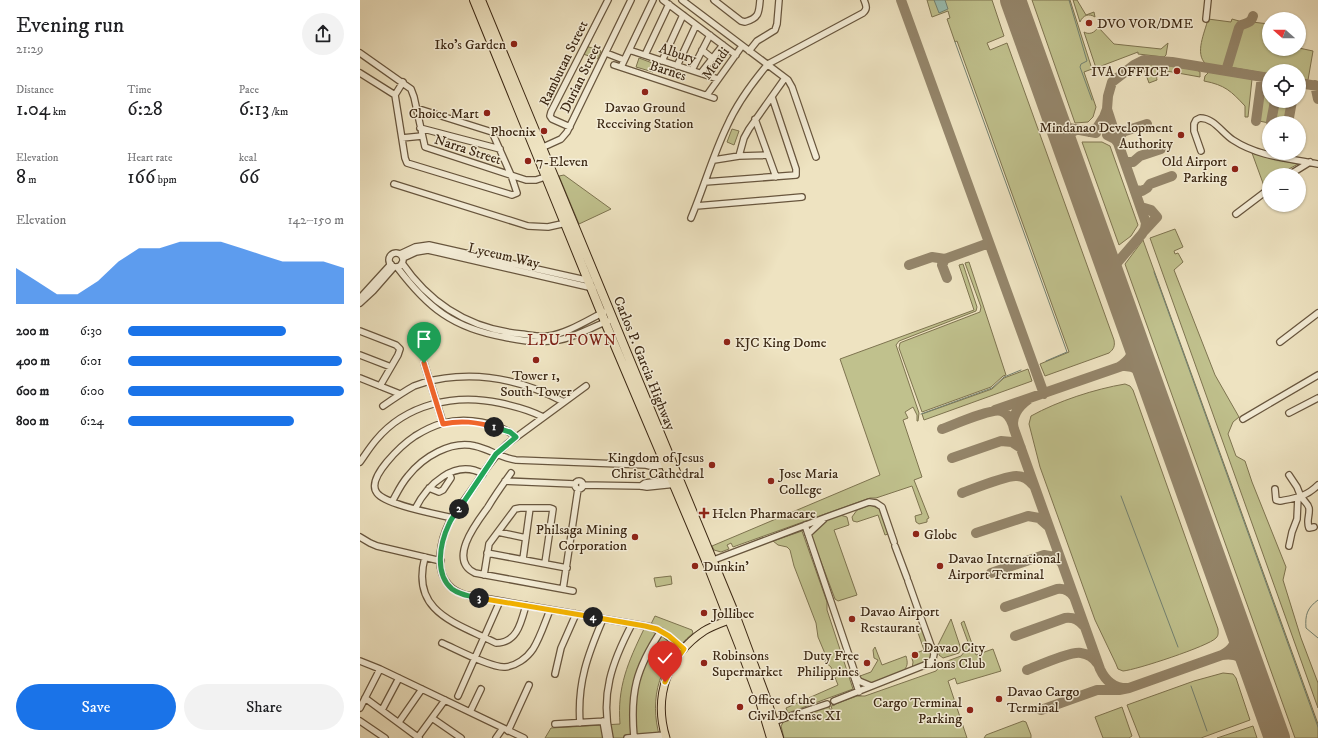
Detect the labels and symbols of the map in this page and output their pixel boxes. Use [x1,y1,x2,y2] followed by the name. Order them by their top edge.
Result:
[1262,12,1306,56] north arrow
[1097,15,1193,33] place label: DVO VOR/DME
[535,17,593,109] street label: Rambutan Street
[1084,18,1094,28] marker: DVO VOR/DME
[435,36,507,54] place label: Iko's Garden
[509,39,519,49] marker: Iko's Garden
[657,39,699,69] street label: Albury
[556,40,606,116] street label: Durian Street
[698,43,734,84] street label: Mendi
[647,57,689,85] street label: Barnes
[1091,63,1169,81] place label: IVA OFFICE
[1172,66,1182,76] marker: IVA OFFICE
[640,87,650,97] marker: Davao Ground Receiving Station
[596,99,694,133] place label: Davao Ground Receiving Station
[409,105,480,123] place label: Choice Mart
[482,108,492,118] marker: Choice Mart
[1039,119,1174,153] place label: Mindanao Development Authority
[490,123,536,141] place label: Phoenix
[539,126,549,136] marker: Phoenix
[1176,130,1186,140] marker: Mindanao Development Authority
[432,131,504,169] street label: Narra Street
[536,153,589,171] place label: 7-Eleven
[1162,153,1228,187] place label: Old Airport Parking
[523,156,533,166] marker: 7-Eleven
[1230,164,1240,174] marker: Old Airport Parking
[466,239,542,273] street label: Lyceum Way
[609,294,679,433] street label: Carlos P. Garcia Highway
[407,322,441,363] pin
[527,331,617,350] district label: LPU TOWN
[735,334,827,352] place label: KJC King Dome
[722,337,732,347] marker: KJC King Dome
[531,355,541,365] marker: Tower 1, South Tower
[500,367,573,401] place label: Tower 1, South Tower
[484,417,504,437] pin: 1
[608,449,705,483] place label: Kingdom of Jesus Christ Cathedral
[707,460,717,470] marker: Kingdom of Jesus Christ Cathedral
[777,465,838,499] place label: Jose Maria College
[766,476,776,486] marker: Jose Maria College
[449,499,469,519] pin: 2
[712,505,816,523] place label: Helen Pharmacare
[699,508,709,518] marker: Helen Pharmacare
[536,521,628,555] place label: Philsaga Mining Corporation
[924,526,957,544] place label: Globe
[911,529,921,539] marker: Globe
[630,532,640,542] marker: Philsaga Mining Corporation
[948,550,1061,584] place label: Davao International Airport Terminal
[703,558,749,576] place label: Dunkin'
[690,561,700,571] marker: Dunkin'
[935,561,945,571] marker: Davao International Airport Terminal
[469,588,489,608] pin: 3
[860,603,940,637] place label: Davao Airport Restaurant
[710,605,754,623] place label: Jollibee
[583,607,603,627] pin: 4
[699,608,709,618] marker: Jollibee
[847,614,857,624] marker: Davao Airport Restaurant
[923,639,986,673] place label: Davao City Lions Club
[648,641,682,682] pin
[712,647,783,681] place label: Robinsons Supermarket
[797,647,859,681] place label: Duty Free Philippines
[910,650,920,660] marker: Davao City Lions Club
[699,658,709,668] marker: Robinsons Supermarket
[862,658,872,668] marker: Duty Free Philippines
[1007,683,1080,717] place label: Davao Cargo Terminal
[748,691,841,725] place label: Office of the Civil Defense XI
[873,694,963,728] place label: Cargo Terminal Parking
[994,694,1004,704] marker: Davao Cargo Terminal
[735,702,745,712] marker: Office of the Civil Defense XI
[965,705,975,715] marker: Cargo Terminal Parking

